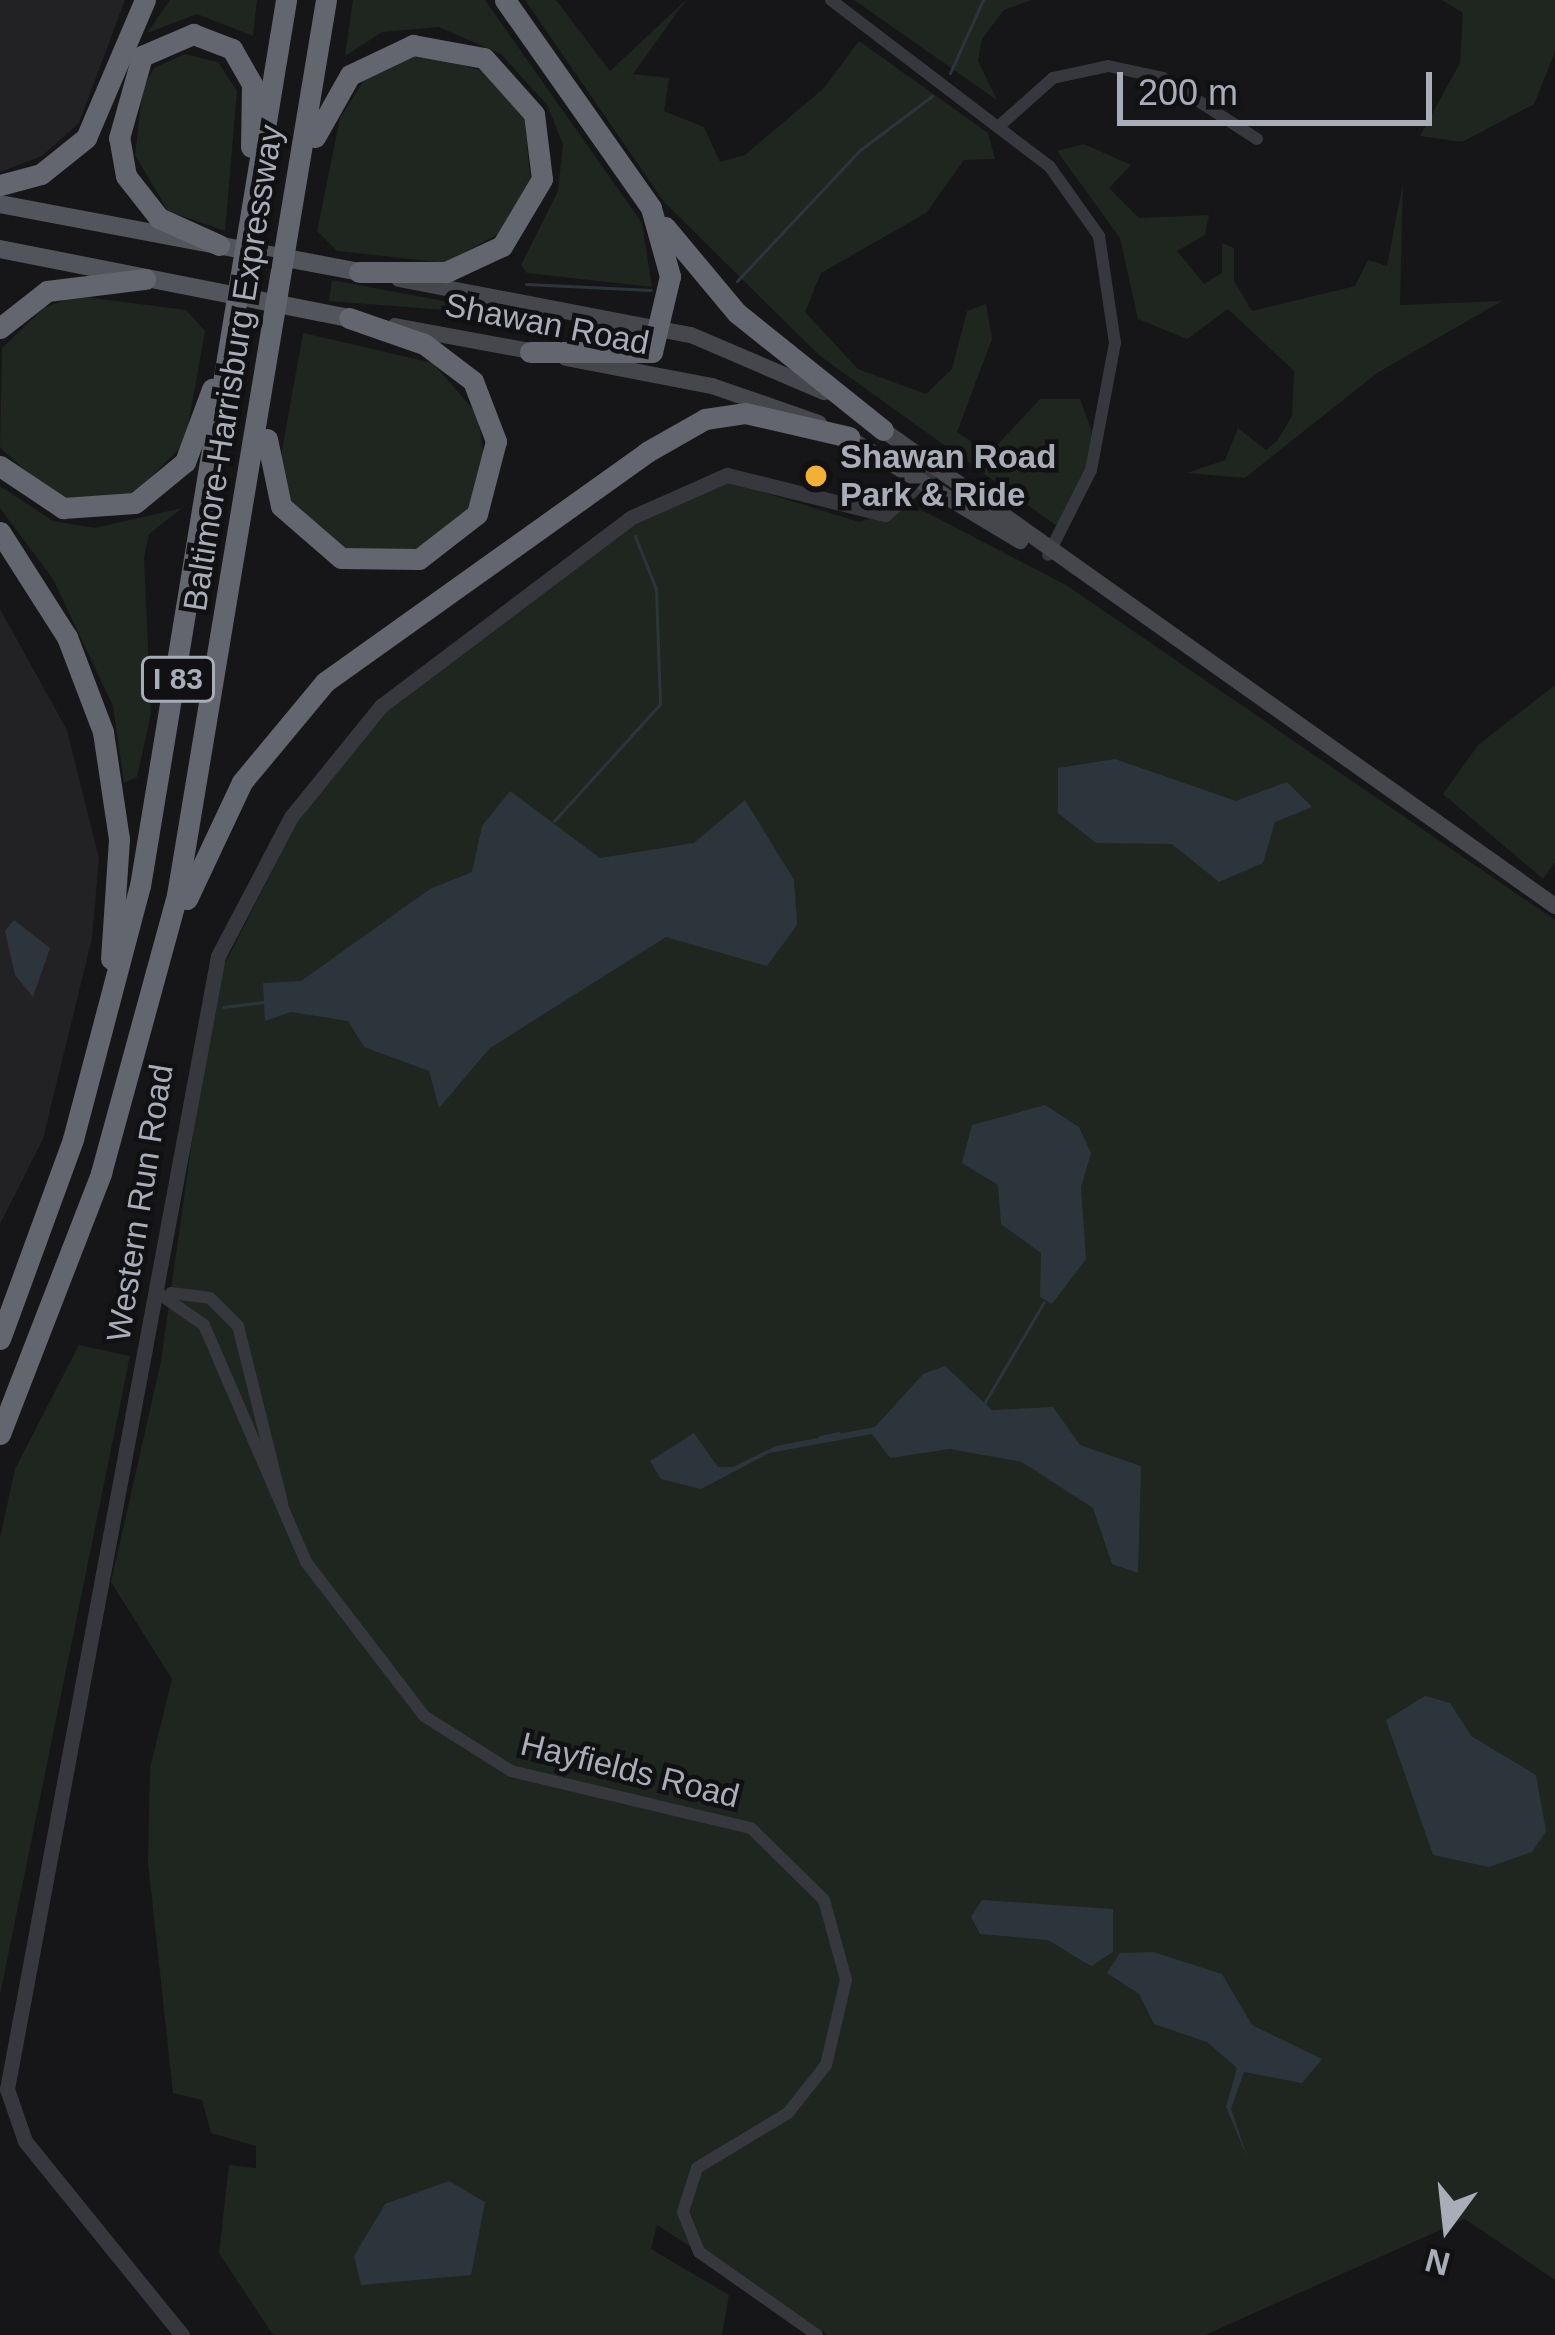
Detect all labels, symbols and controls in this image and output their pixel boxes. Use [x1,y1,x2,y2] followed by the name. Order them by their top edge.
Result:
[1123,48,1438,122] scale bar
[1138,72,1238,113] text: 200 m
[175,122,291,614] street label: Baltimore-Harrisburg Expressway
[441,285,653,363] street label: Shawan Road
[840,437,1056,515] place label: Shawan Road Park & Ride
[803,463,829,489] marker: Shawan Road Park & Ride
[139,655,217,703] road number: I 83
[99,1062,181,1344] street label: Western Run Road
[517,1724,743,1816] street label: Hayfields Road
[1387,2167,1507,2287] north arrow
[1421,2241,1454,2283] text: N

